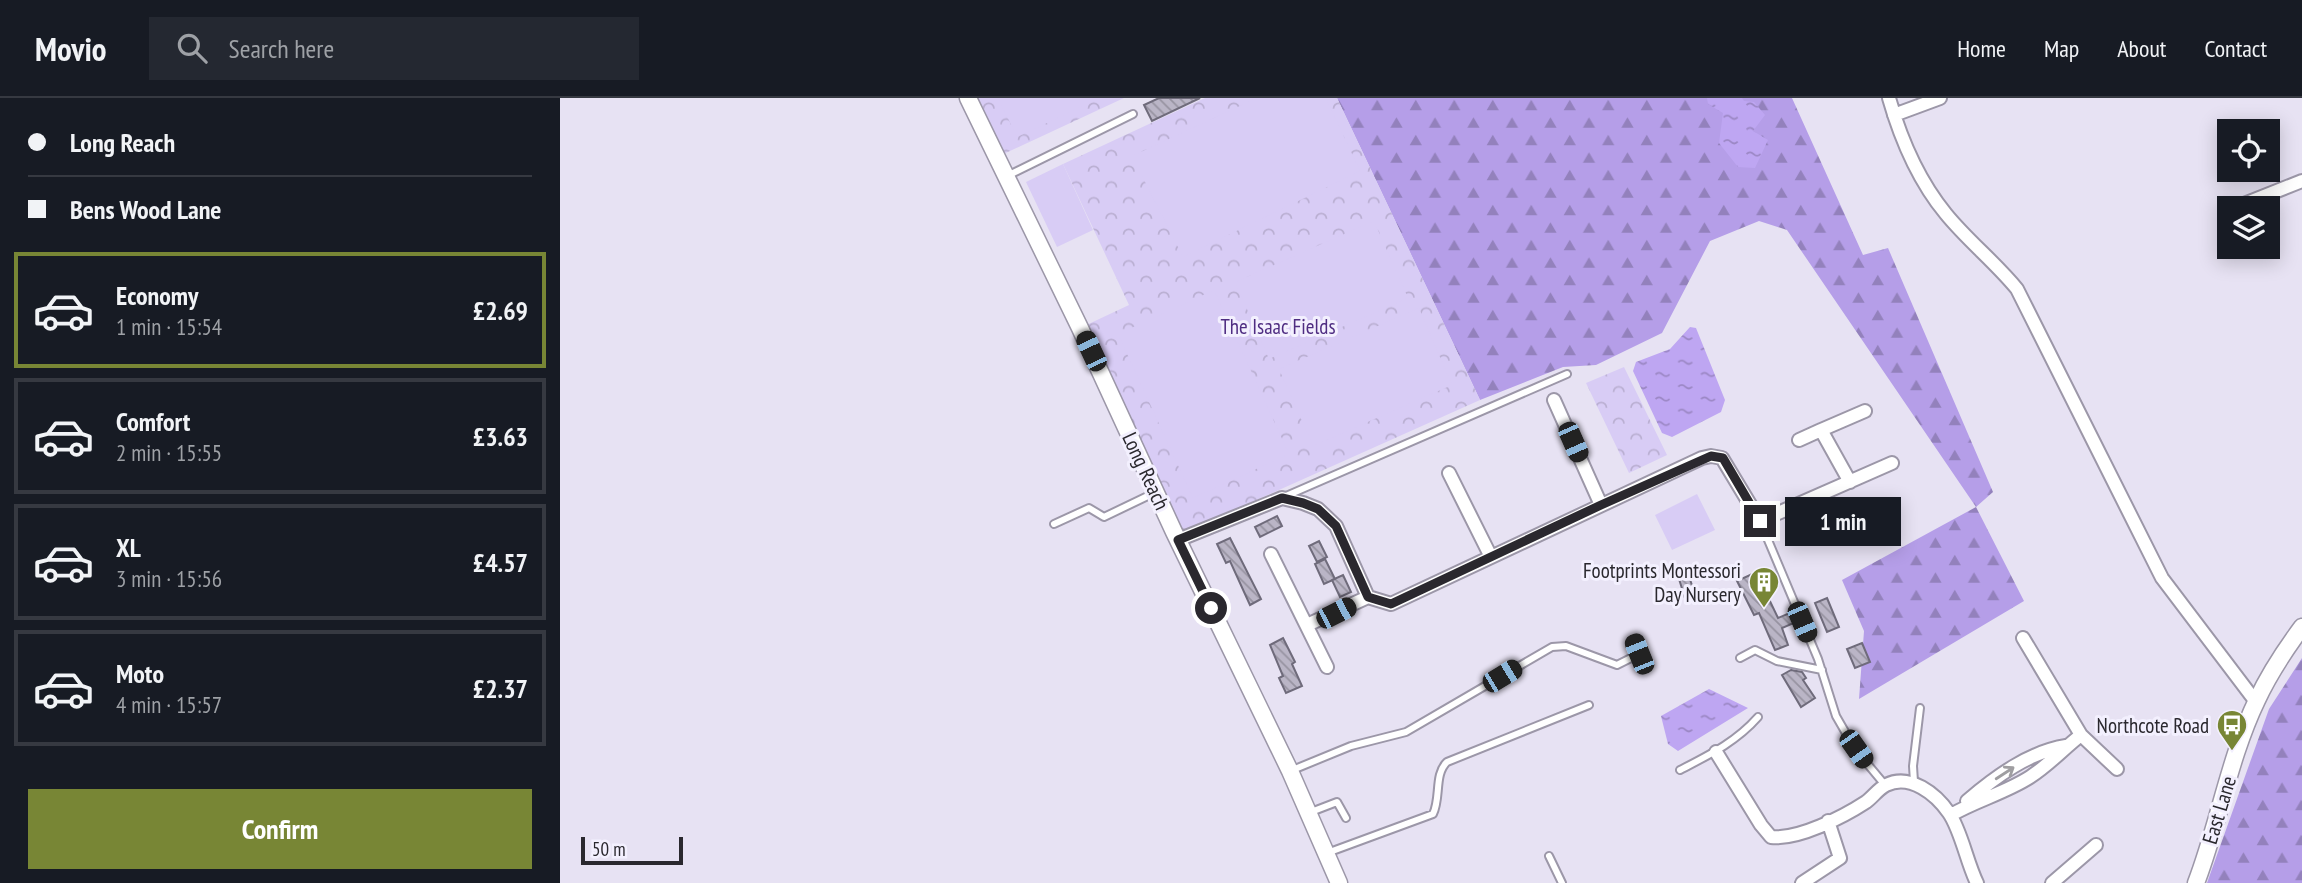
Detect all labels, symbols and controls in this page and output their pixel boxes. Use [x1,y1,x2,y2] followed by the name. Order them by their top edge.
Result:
[149,17,639,80] search box
[35,27,107,70] text: Movio
[173,29,211,67] icon: search
[229,32,334,65] text: Search here
[1957,33,2006,64] text: Home
[2044,33,2079,64] text: Map
[2117,33,2166,64] text: About
[2204,33,2267,64] text: Contact
[2217,119,2280,259] map controls
[2217,119,2280,182] button: locate
[70,126,175,159] text: Long Reach
[70,193,222,226] text: Bens Wood Lane
[2217,196,2280,259] button: layers
[32,279,95,342] icon: car
[116,279,198,312] text: Economy
[473,294,528,327] text: £2.69
[116,312,222,341] text: 1 min · 15:54
[1220,313,1336,340] park label: The Isaac Fields
[1073,328,1110,374] car
[32,405,95,468] icon: car
[116,405,190,438] text: Comfort
[1555,419,1592,465] car
[473,420,528,453] text: £3.63
[1116,428,1176,514] street label: Long Reach
[116,438,222,467] text: 2 min · 15:55
[1784,496,1900,546] callout: 1 min
[1744,505,1776,537] route end
[1820,507,1866,536] text: 1 min
[32,531,95,594] icon: car
[116,531,141,564] text: XL
[473,546,528,579] text: £4.57
[1583,557,1741,608] place label: Footprints Montessori Day Nursery
[116,564,222,593] text: 3 min · 15:56
[1747,565,1781,609] building icon: Footprints Montessori Day Nursery
[1195,592,1227,624] route start
[1313,594,1360,632] car
[1785,599,1820,645] car
[1622,631,1657,677] car
[1479,656,1526,696] car
[32,657,95,720] icon: car
[116,657,164,690] text: Moto
[473,672,528,705] text: £2.37
[116,690,222,719] text: 4 min · 15:57
[2215,708,2249,752] bus stop icon: Northcote Road
[2097,712,2209,739] place label: Northcote Road
[1836,726,1877,772] car
[1994,766,2014,780] one-way arrow
[2196,773,2242,847] street label: East Lane
[28,789,532,869] button: Confirm
[581,834,682,866] scale bar
[592,837,626,861] text: 50 m

